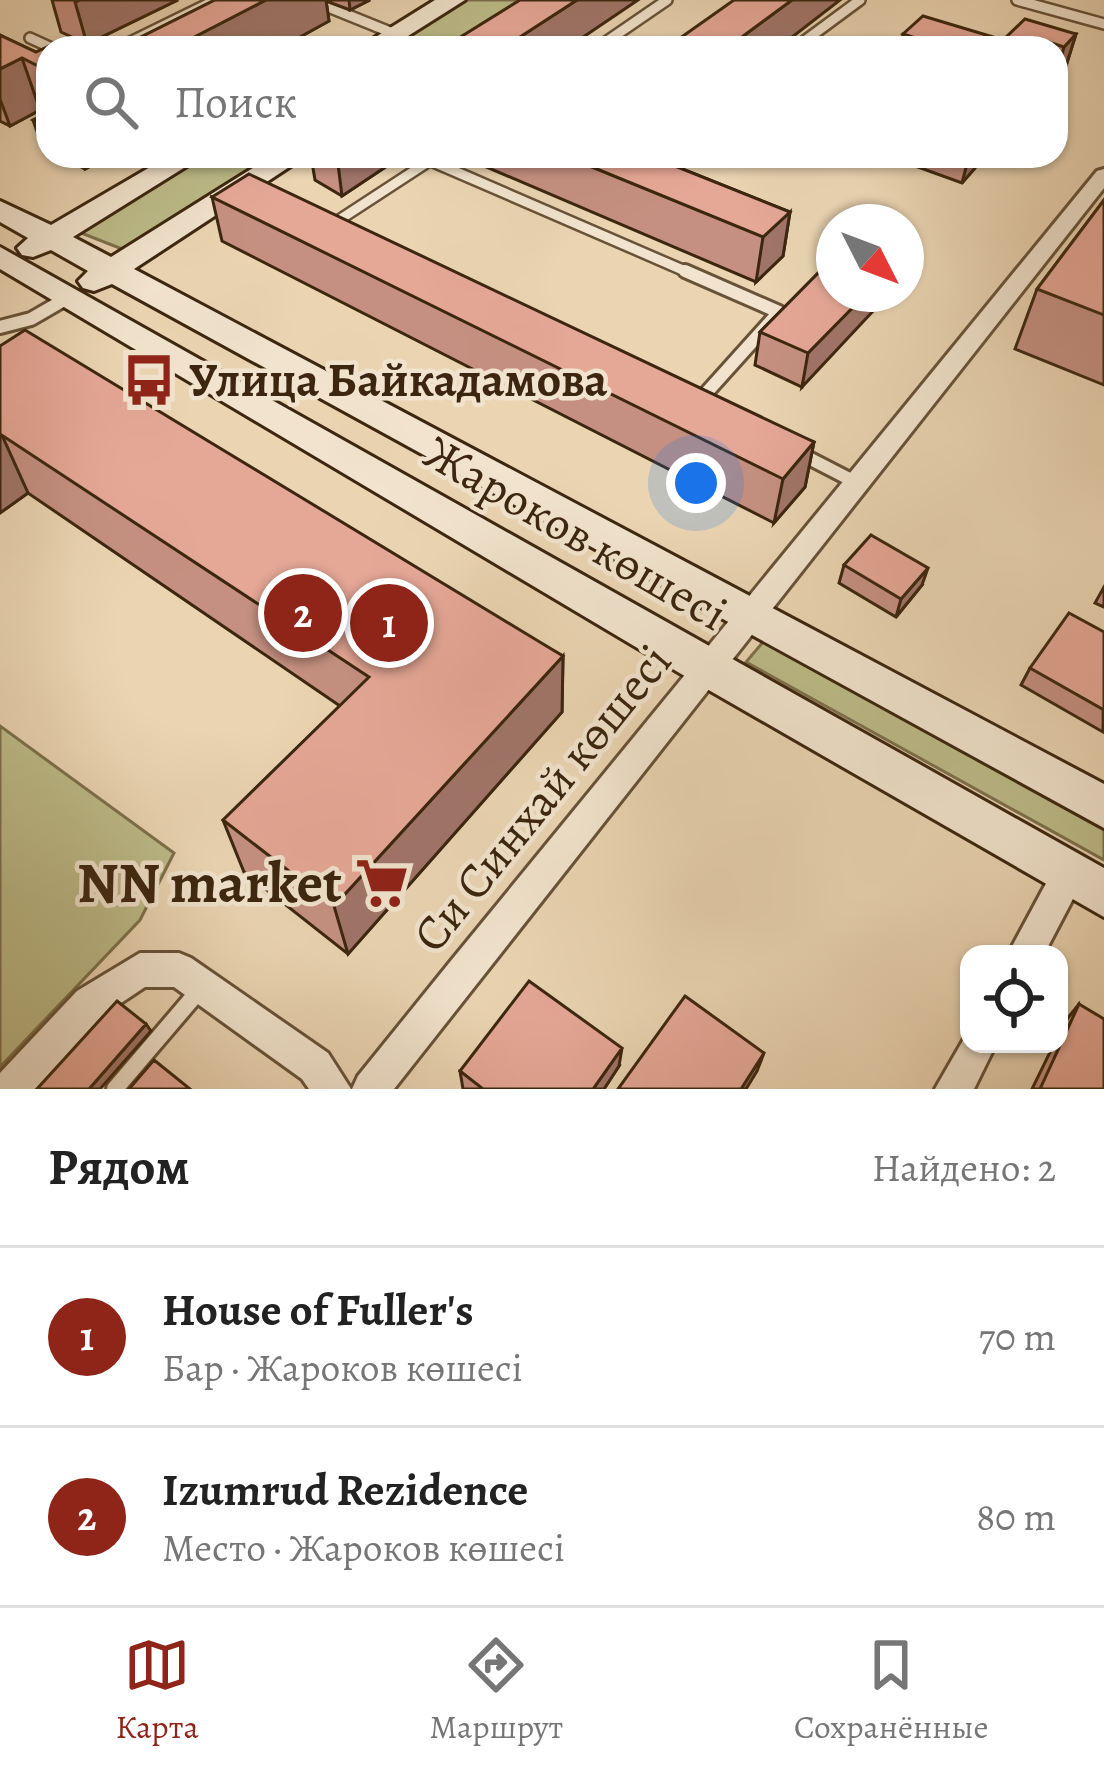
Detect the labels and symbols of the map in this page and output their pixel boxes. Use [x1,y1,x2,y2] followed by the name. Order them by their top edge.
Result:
[816,204,924,312] north arrow
[189,347,608,413] place label: Улица Байкадамова
[120,351,178,409] bus stop icon: Улица Байкадамова
[413,420,739,646] street label: Жароков көшесі
[666,453,726,513] your location
[264,568,342,658] pin: 2
[350,578,428,668] pin: 1
[397,630,687,966] street label: Си Синхай көшесі
[77,844,342,922] place label: NN market
[353,854,411,912] supermarket icon: NN market

